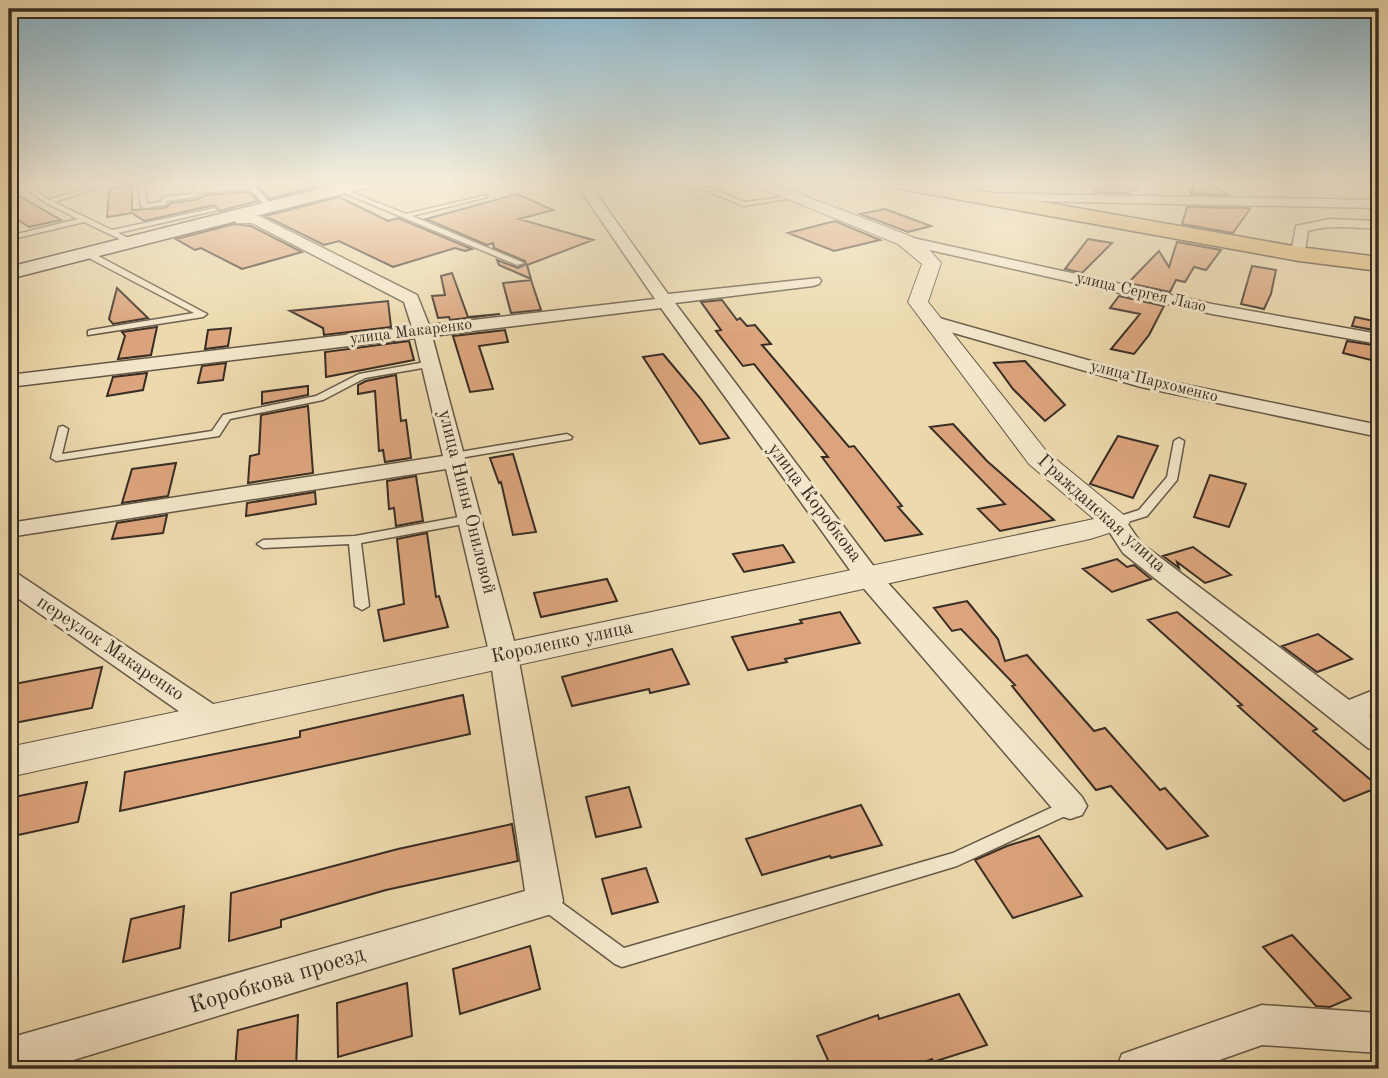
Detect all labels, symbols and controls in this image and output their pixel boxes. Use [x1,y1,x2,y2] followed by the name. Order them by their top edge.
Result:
[1074,270,1208,316] street label: улица Сергея Лазо
[349,317,473,347] street label: улица Макаренко
[1089,358,1220,406] street label: улица Пархоменко
[434,408,498,596] street label: улица Нины Ониловой
[763,440,865,566] street label: улица Коробкова
[1033,452,1169,577] street label: Гражданская улица
[33,593,187,705] street label: переулок Макаренко
[490,619,635,667] street label: Короленко улица
[186,942,368,1018] street label: Коробкова проезд

